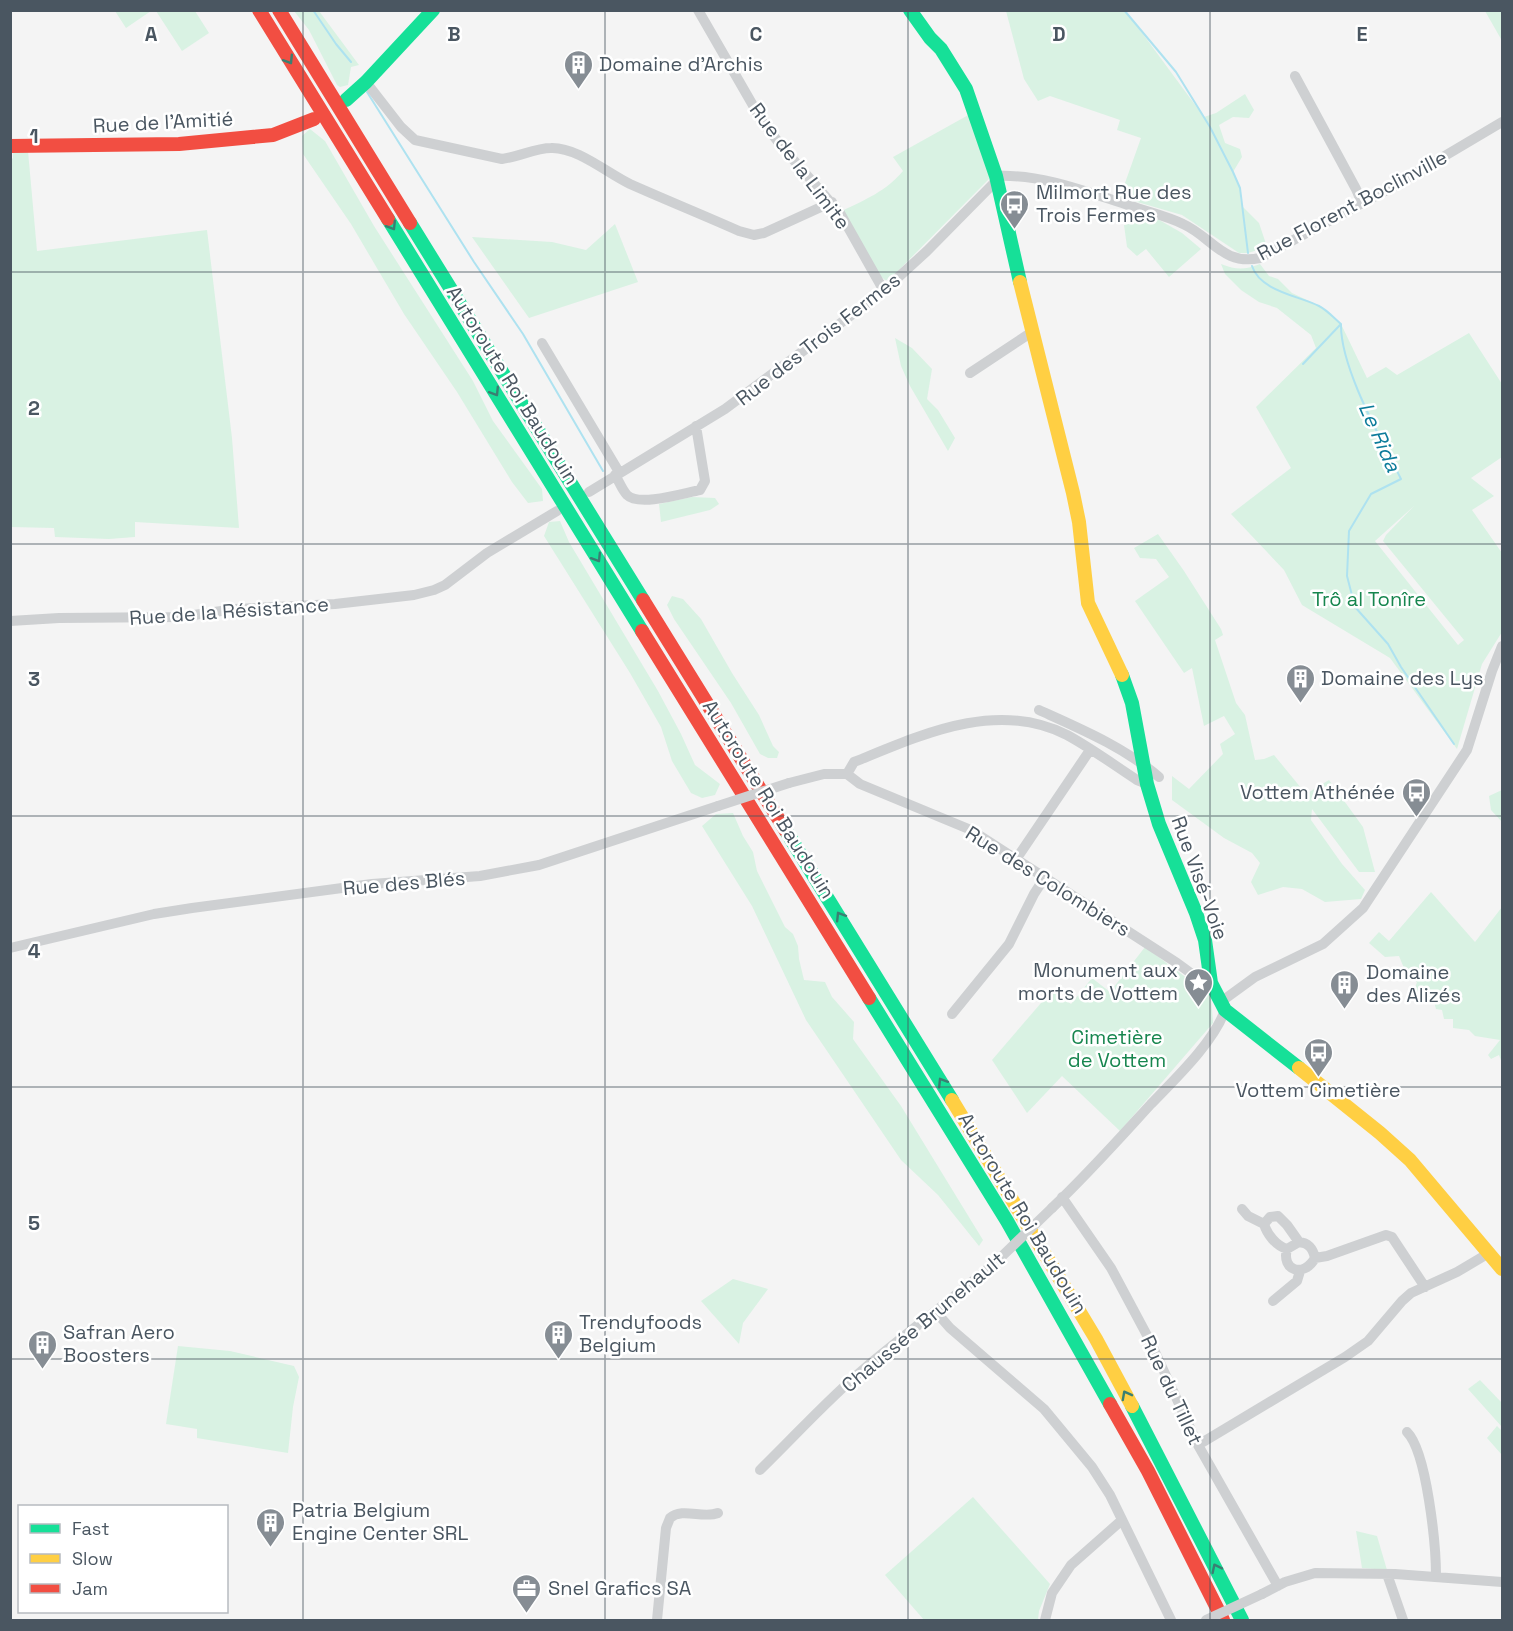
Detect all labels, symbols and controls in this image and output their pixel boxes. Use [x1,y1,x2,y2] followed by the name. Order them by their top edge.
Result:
[145,21,158,47] text: A
[447,21,461,47] text: B
[750,21,763,47] text: C
[1052,21,1066,47] text: D
[1356,21,1368,47] text: E
[562,48,594,90] building icon: Domaine d'Archis
[599,51,763,77] place label: Domaine d'Archis
[282,54,294,64] one-way arrow
[744,98,856,234] street label: Rue de la Limite
[92,105,234,139] street label: Rue de l'Amitié
[29,123,39,149] text: 1
[1252,144,1452,266] street label: Rue Florent Boclinville
[1036,179,1192,228] place label: Milmort Rue des Trois Fermes
[999,188,1031,230] bus stop icon: Milmort Rue des Trois Fermes
[384,220,396,230] one-way arrow
[731,267,905,411] street label: Rue des Trois Fermes
[441,281,585,489] street label: Autoroute Roi Baudouin
[487,386,499,396] one-way arrow
[28,395,40,421] text: 2
[1353,398,1408,477] water label: Le Rida
[590,552,602,562] one-way arrow
[1312,586,1426,612] park label: Trô al Tonîre
[128,591,330,631] street label: Rue de la Résistance
[1284,662,1316,704] building icon: Domaine des Lys
[1321,665,1483,691] place label: Domaine des Lys
[28,666,40,692] text: 3
[697,695,841,903] street label: Autoroute Roi Baudouin
[1400,776,1432,818] bus stop icon: Vottem Athénée
[1240,779,1395,805] place label: Vottem Athénée
[1166,812,1234,944] street label: Rue Visé-Voie
[961,820,1135,942] street label: Rue des Colombiers
[342,865,466,901] street label: Rue des Blés
[835,912,847,922] one-way arrow
[28,938,41,964] text: 4
[1018,957,1178,1006] place label: Monument aux morts de Vottem
[1366,959,1461,1008] place label: Domaine des Alizés
[1183,966,1215,1008] place icon: Monument aux morts de Vottem
[1329,968,1361,1010] building icon: Domaine des Alizés
[1068,1024,1166,1073] park label: Cimetière de Vottem
[1302,1036,1334,1078] bus stop icon: Vottem Cimetière
[1235,1077,1401,1103] place label: Vottem Cimetière
[938,1078,950,1088] one-way arrow
[953,1108,1093,1318] street label: Autoroute Roi Baudouin
[28,1210,40,1236] text: 5
[836,1246,1010,1398] street label: Chaussée Brunehault
[579,1309,702,1358] place label: Trendyfoods Belgium
[542,1318,574,1360] building icon: Trendyfoods Belgium
[63,1319,175,1368] place label: Safran Aero Boosters
[26,1328,58,1370] building icon: Safran Aero Boosters
[1135,1331,1209,1449] street label: Rue du Tillet
[1122,1390,1133,1401] one-way arrow
[292,1497,468,1546] place label: Patria Belgium Engine Center SRL
[18,1505,228,1613] legend
[255,1506,287,1548] building icon: Patria Belgium Engine Center SRL
[72,1517,109,1540] text: Fast
[72,1547,113,1570] text: Slow
[1211,1564,1223,1575] one-way arrow
[511,1572,543,1614] office icon: Snel Grafics SA
[548,1575,692,1601] place label: Snel Grafics SA
[72,1577,108,1600] text: Jam

